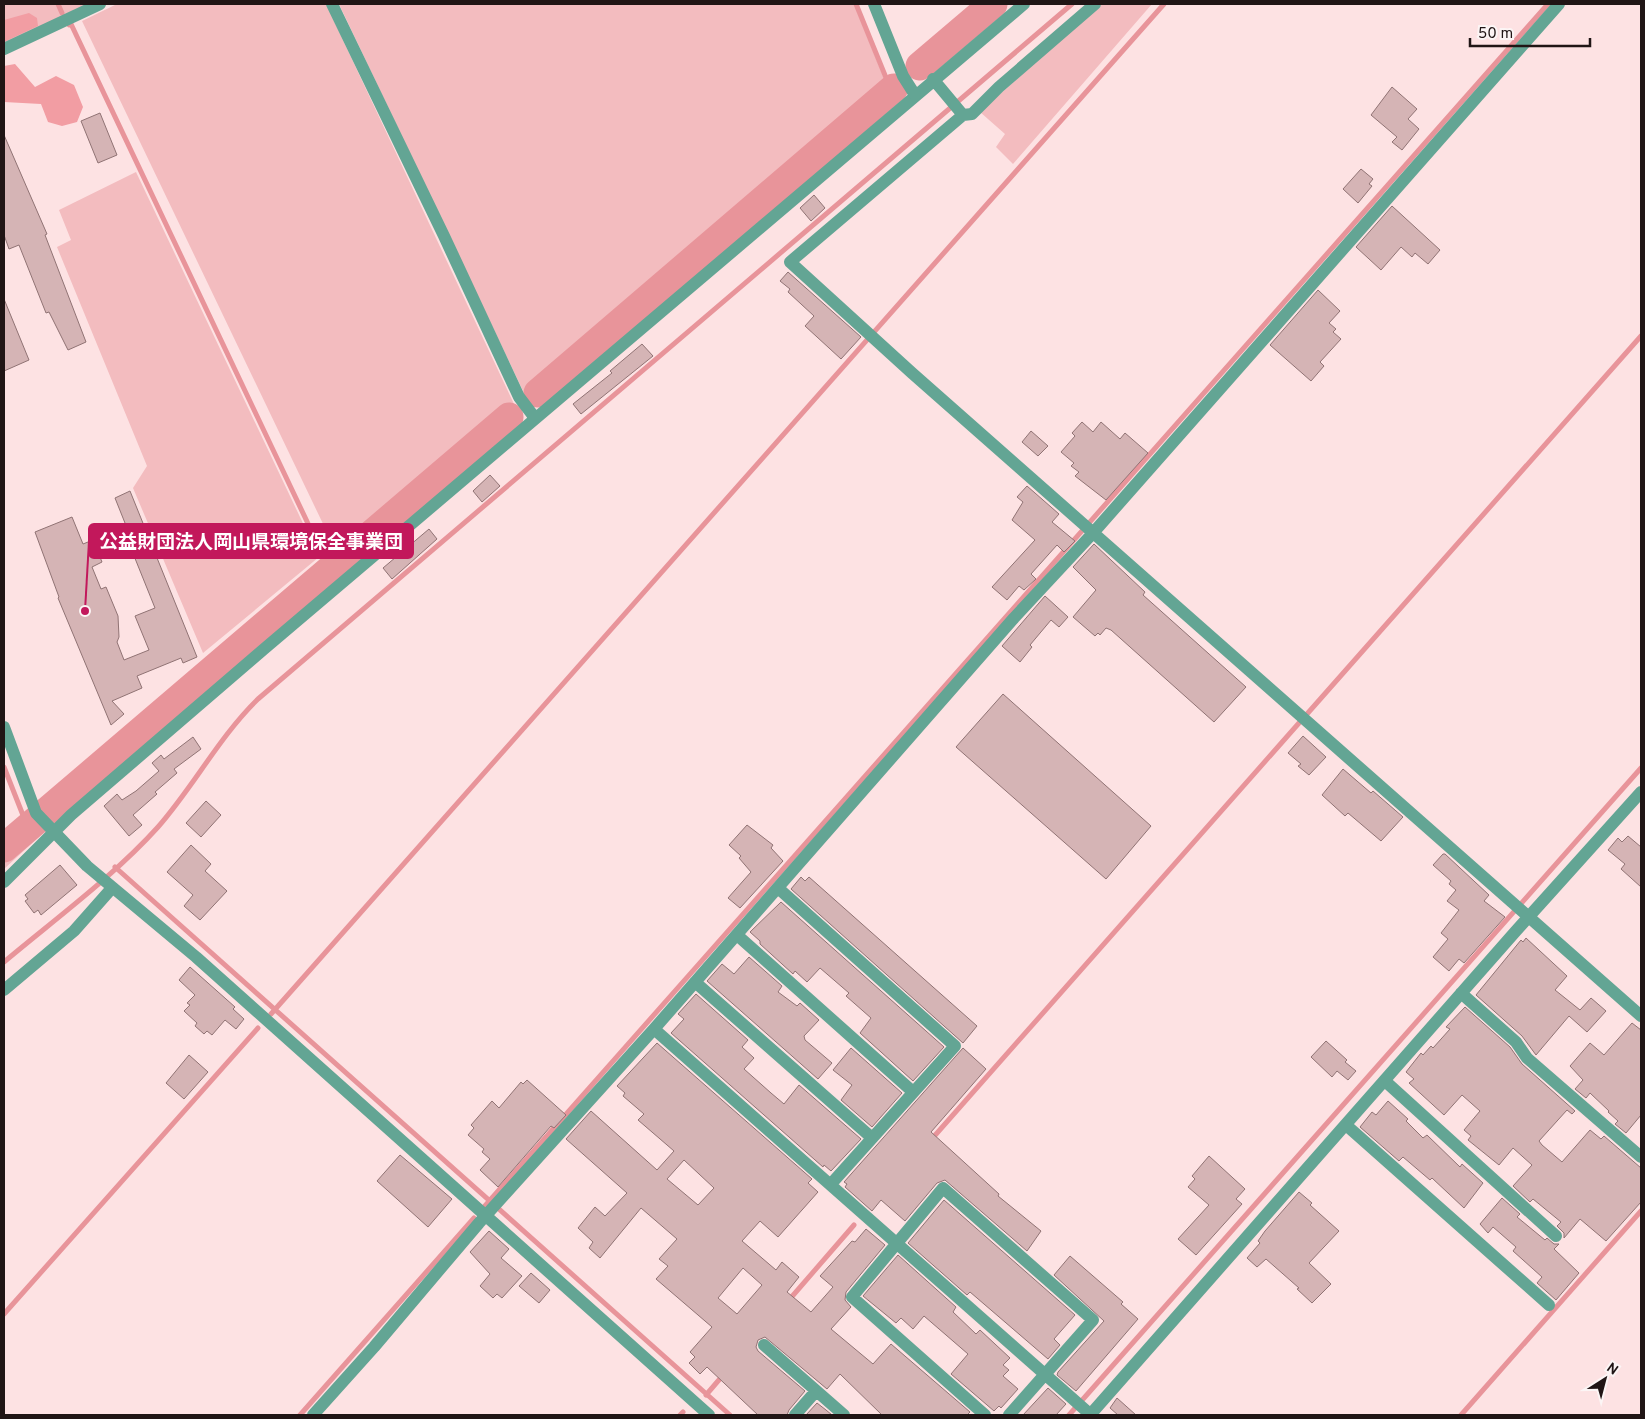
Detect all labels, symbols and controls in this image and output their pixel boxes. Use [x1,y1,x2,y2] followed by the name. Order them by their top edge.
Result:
[1470,15,1590,47] scale bar
[1478,25,1513,44] text: 50 m
[89,524,413,558] callout: 公益財団法人岡山県環境保全事業団
[99,531,403,555] text: 公益財団法人岡山県環境保全事業団
[1580,1354,1630,1404] north arrow
[1603,1360,1621,1380] text: N

